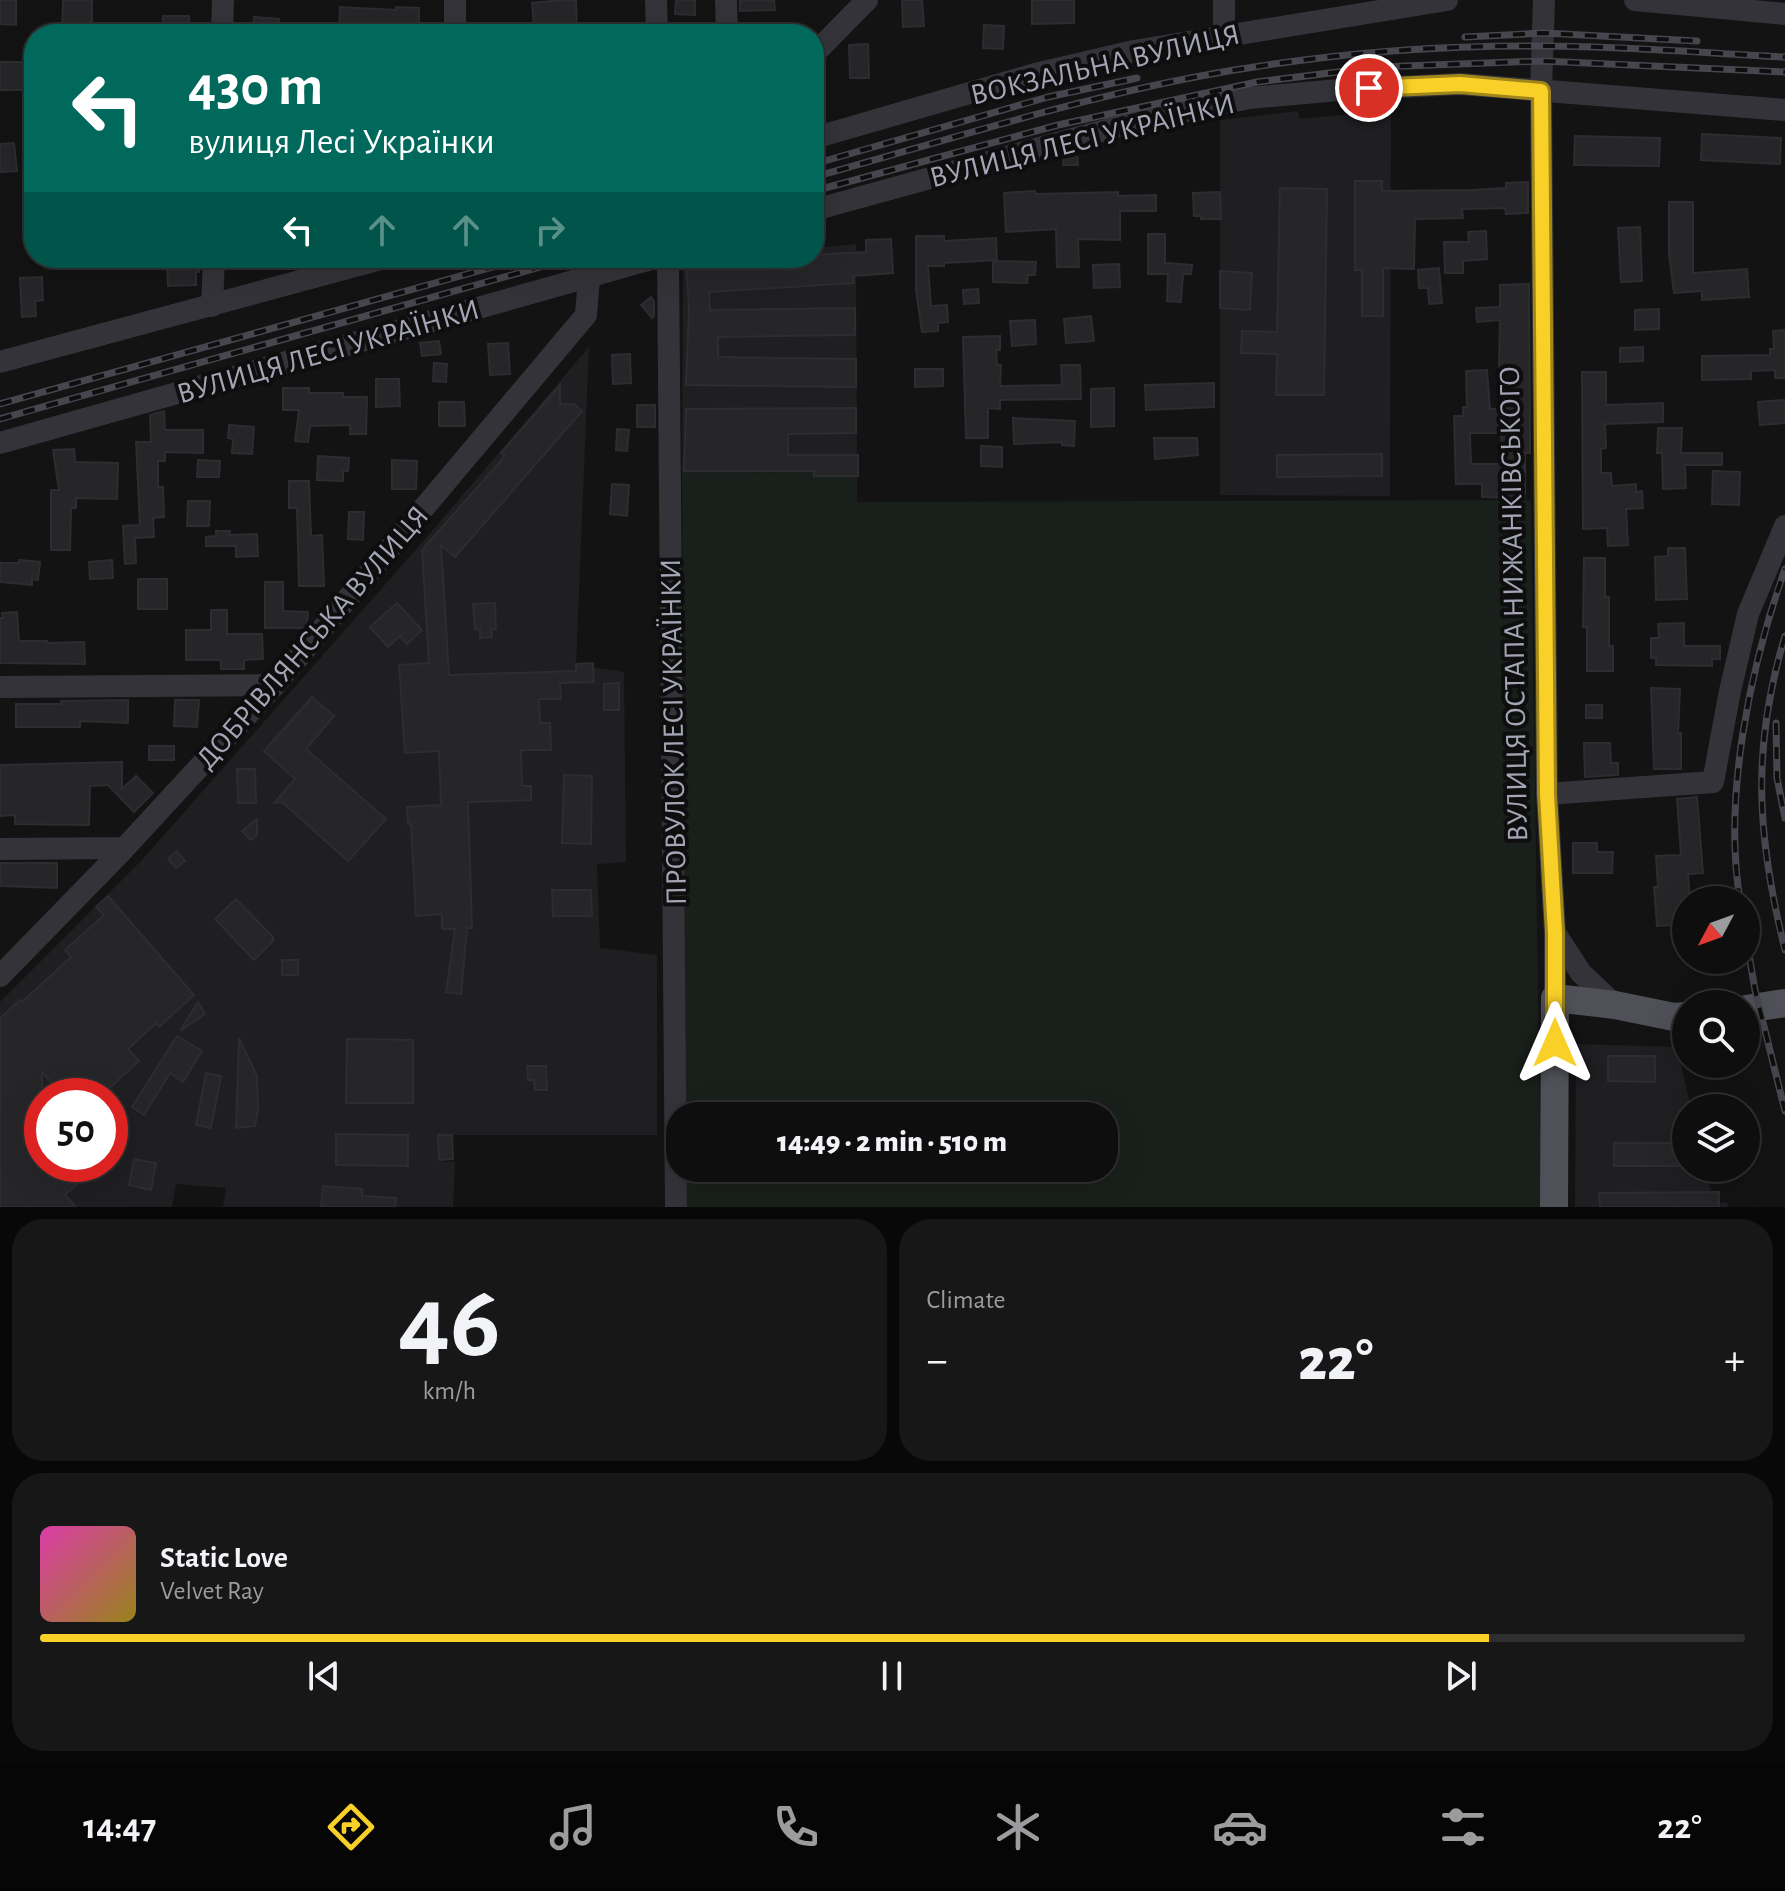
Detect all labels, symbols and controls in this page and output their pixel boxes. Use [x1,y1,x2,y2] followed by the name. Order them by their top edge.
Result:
[968,19,1243,111] street label: ВОКЗАЛЬНА ВУЛИЦЯ
[1335,54,1403,122] pin
[56,56,160,160] icon: left
[188,59,323,115] text: 430 m
[1347,66,1391,110] icon: arrive
[926,88,1238,193] street label: ВУЛИЦЯ ЛЕСІ УКРАЇНКИ
[188,124,495,160] text: вулиця Лесі Українки
[276,208,320,252] icon: left
[360,208,404,252] icon: ahead
[444,208,488,252] icon: ahead
[528,208,572,252] icon: right
[173,293,483,410] street label: ВУЛИЦЯ ЛЕСІ УКРАЇНКИ
[1495,366,1533,842] street label: ВУЛИЦЯ ОСТАПА НИЖАНКІВСЬКОГО
[191,501,435,775] street label: ДОБРІВЛЯНСЬКА ВУЛИЦЯ
[655,558,692,906] street label: ПРОВУЛОК ЛЕСІ УКРАЇНКИ
[1672,886,1760,974] north arrow
[1672,886,1760,1182] map controls
[1672,990,1760,1078] button: search
[1513,1001,1597,1085] position arrow
[24,1078,128,1182] speed limit sign: 50
[1672,1094,1760,1182] button: layers
[777,1127,1007,1157] text: 14:49 · 2 min · 510 m
[398,1272,501,1376] text: 46
[927,1287,1005,1313] text: Climate
[1298,1331,1373,1391] text: 22°
[927,1339,948,1383] text: −
[1724,1339,1745,1383] text: +
[422,1378,476,1404] text: km/h
[160,1543,288,1573] text: Static Love
[160,1578,264,1604] text: Velvet Ray
[302,1654,346,1698] icon: previous
[870,1654,914,1698] icon: pause
[1439,1654,1483,1698] icon: next
[323,1799,379,1855] icon: directions
[545,1799,601,1855] icon: music
[768,1799,824,1855] icon: phone
[990,1799,1046,1855] icon: climate
[1212,1799,1268,1855] icon: car
[1435,1799,1491,1855] icon: filters
[83,1809,156,1845] text: 14:47
[1657,1809,1702,1845] text: 22°

